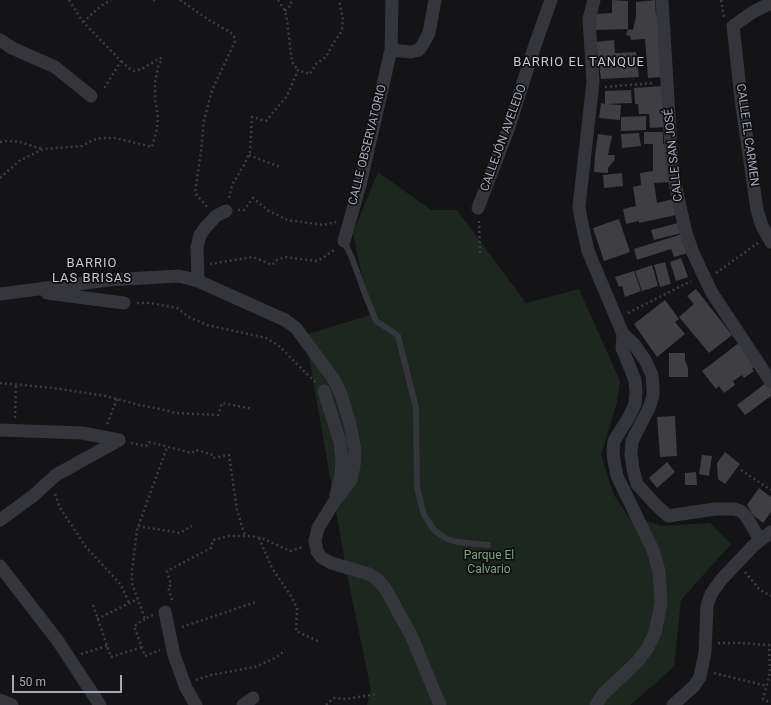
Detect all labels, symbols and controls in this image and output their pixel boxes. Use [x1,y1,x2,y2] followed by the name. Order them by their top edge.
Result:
[513,55,645,71] district label: BARRIO EL TANQUE
[478,82,530,194] street label: CALLEJÓN AVELEDO
[346,83,390,207] street label: CALLE OBSERVATORIO
[733,83,761,187] street label: CALLE EL CARMEN
[662,108,686,202] street label: CALLE SAN JOSÉ
[52,256,132,287] district label: BARRIO LAS BRISAS
[464,549,514,577] park label: Parque El Calvario
[14,667,124,693] scale bar
[19,675,46,689] text: 50 m

